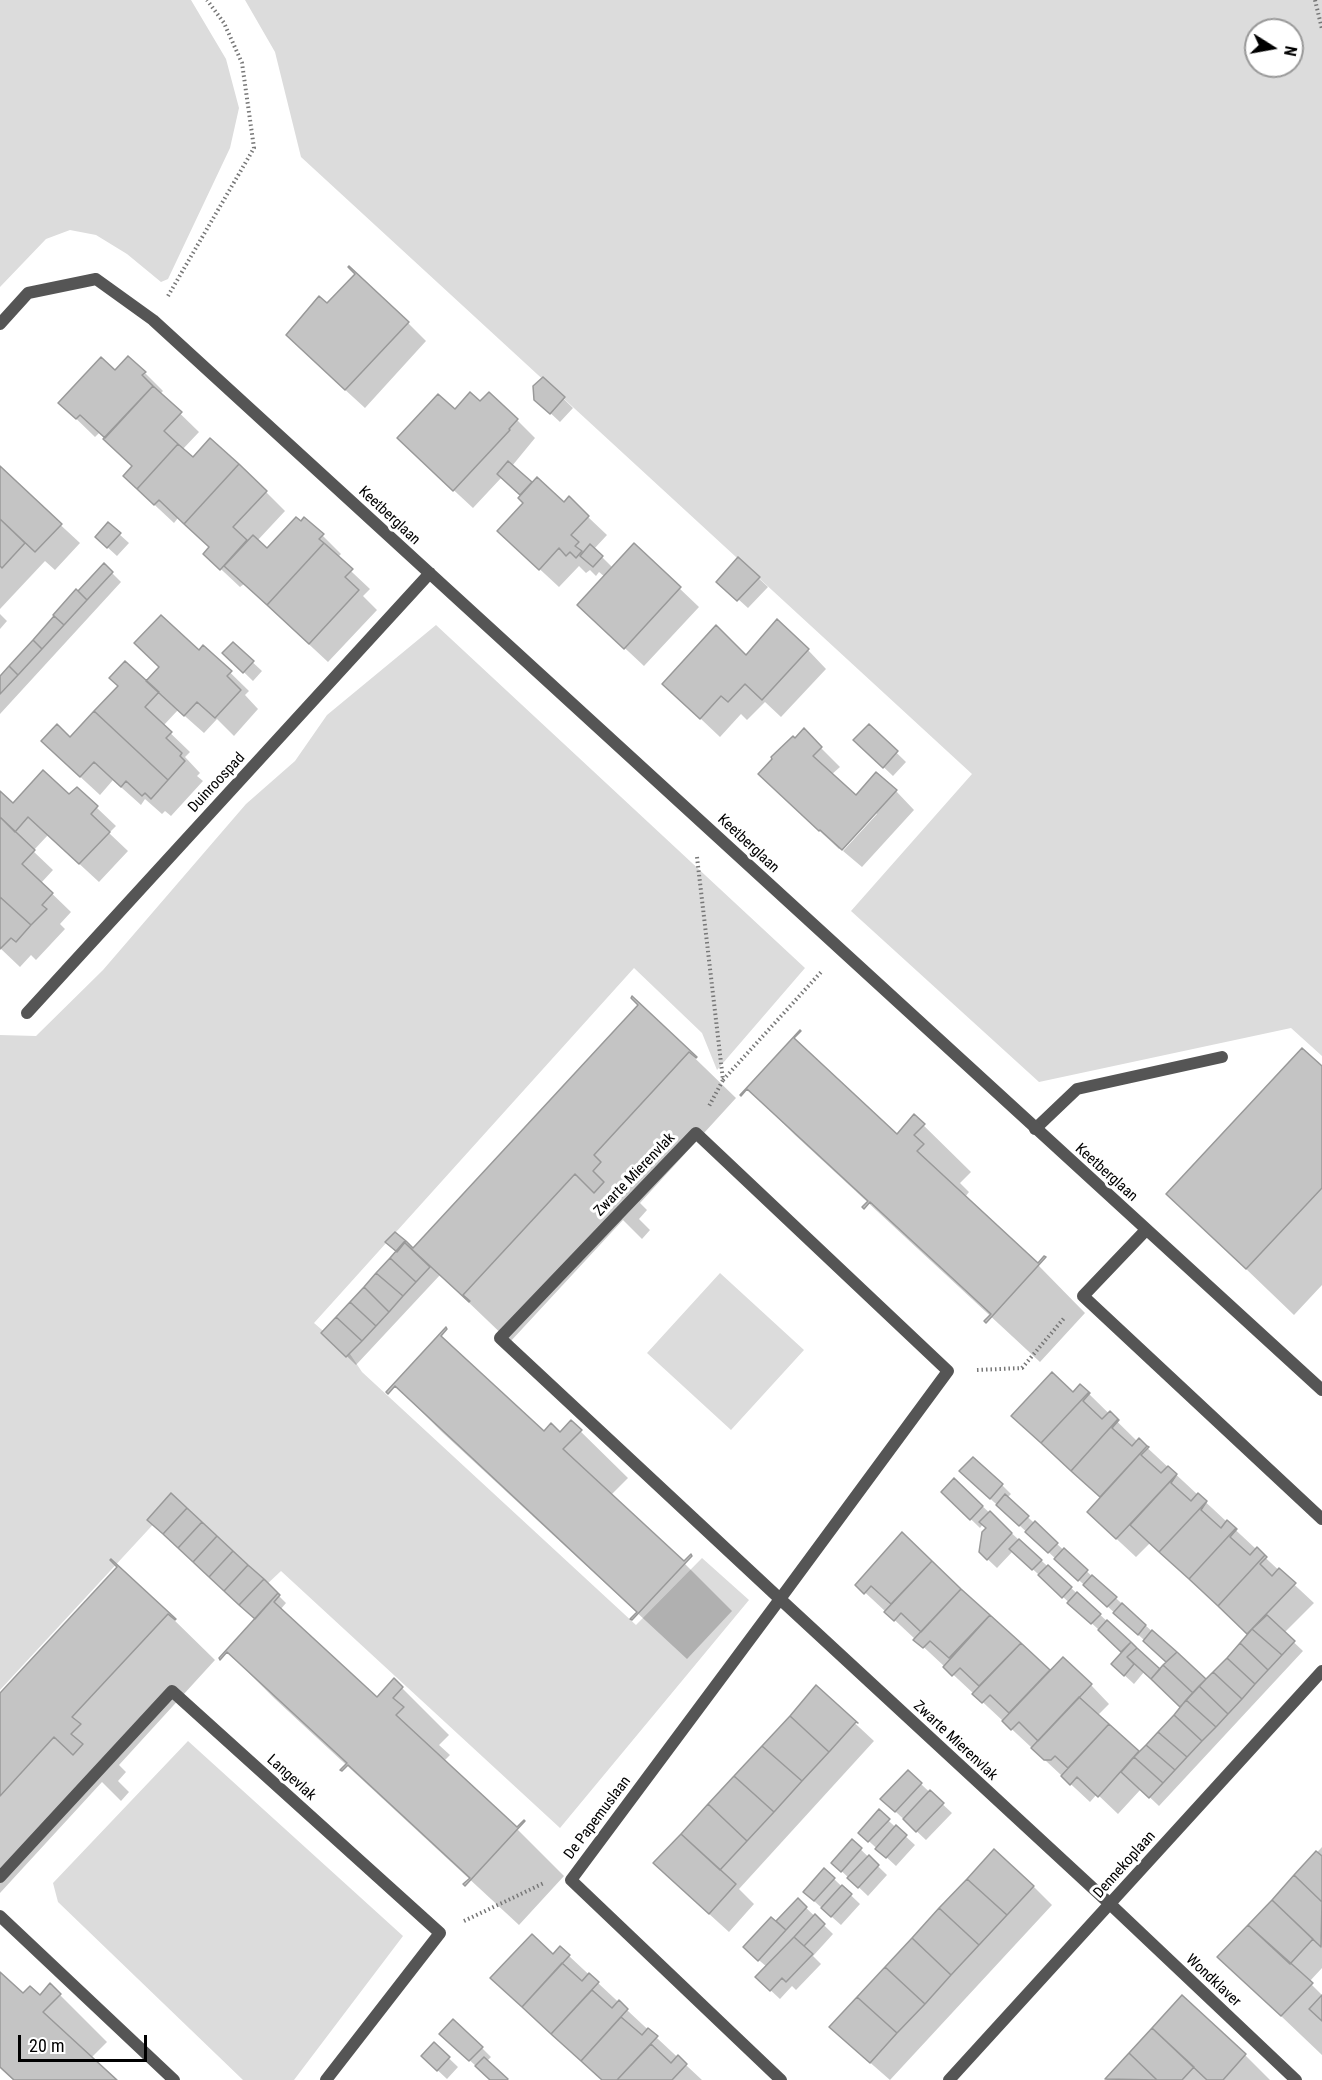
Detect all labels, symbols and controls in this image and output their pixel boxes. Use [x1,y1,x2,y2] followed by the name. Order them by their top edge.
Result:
[1244,18,1304,78] north arrow
[1280,45,1300,58] text: N
[354,483,424,549] street label: Keetberglaan
[185,749,249,817] street label: Duinroospad
[713,811,783,877] street label: Keetberglaan
[591,1130,679,1220] street label: Zwarte Mierenvlak
[1071,1140,1141,1206] street label: Keetberglaan
[909,1697,1001,1785] street label: Zwarte Mierenvlak
[263,1751,319,1805] street label: Langevlak
[561,1773,635,1863] street label: De Papemuslaan
[1090,1828,1160,1902] street label: Dennekoplaan
[1182,1951,1244,2011] street label: Wondklaver
[21,2023,150,2061] scale bar
[29,2035,64,2056] text: 20 m

